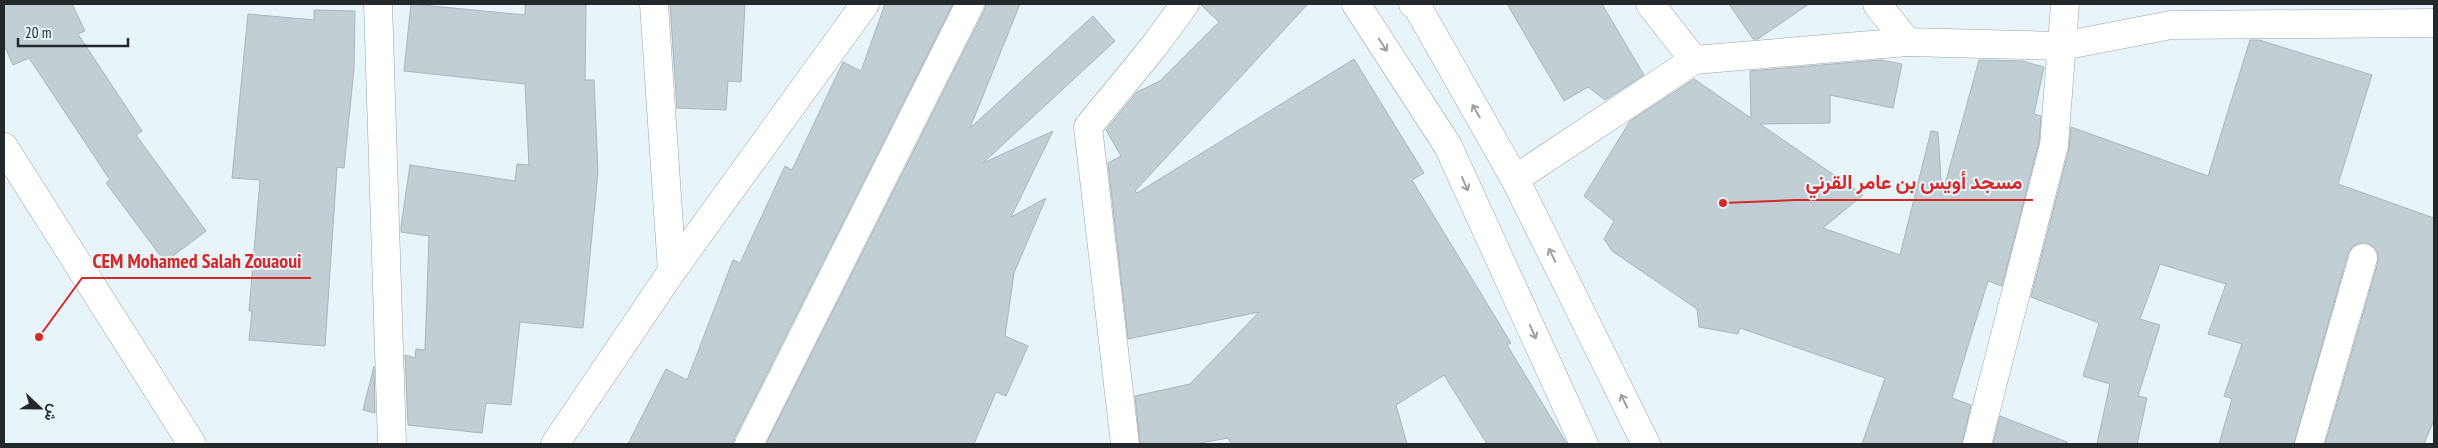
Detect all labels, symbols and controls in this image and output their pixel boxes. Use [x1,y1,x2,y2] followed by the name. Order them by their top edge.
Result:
[18,15,128,47] scale bar
[25,23,51,42] text: 20 m
[1378,37,1388,51] one-way arrow
[1471,105,1481,119] one-way arrow
[1796,165,2033,200] callout: مسجد أويس بن عامر القرني
[1806,169,2023,199] text: مسجد أويس بن عامر القرني
[1461,176,1471,191] one-way arrow
[82,243,311,278] callout: CEM Mohamed Salah Zouaoui
[92,248,302,274] text: CEM Mohamed Salah Zouaoui
[1547,248,1556,263] one-way arrow
[1528,324,1538,339] one-way arrow
[15,383,65,433] north arrow
[1619,393,1629,408] one-way arrow
[40,402,64,424] text: ش

